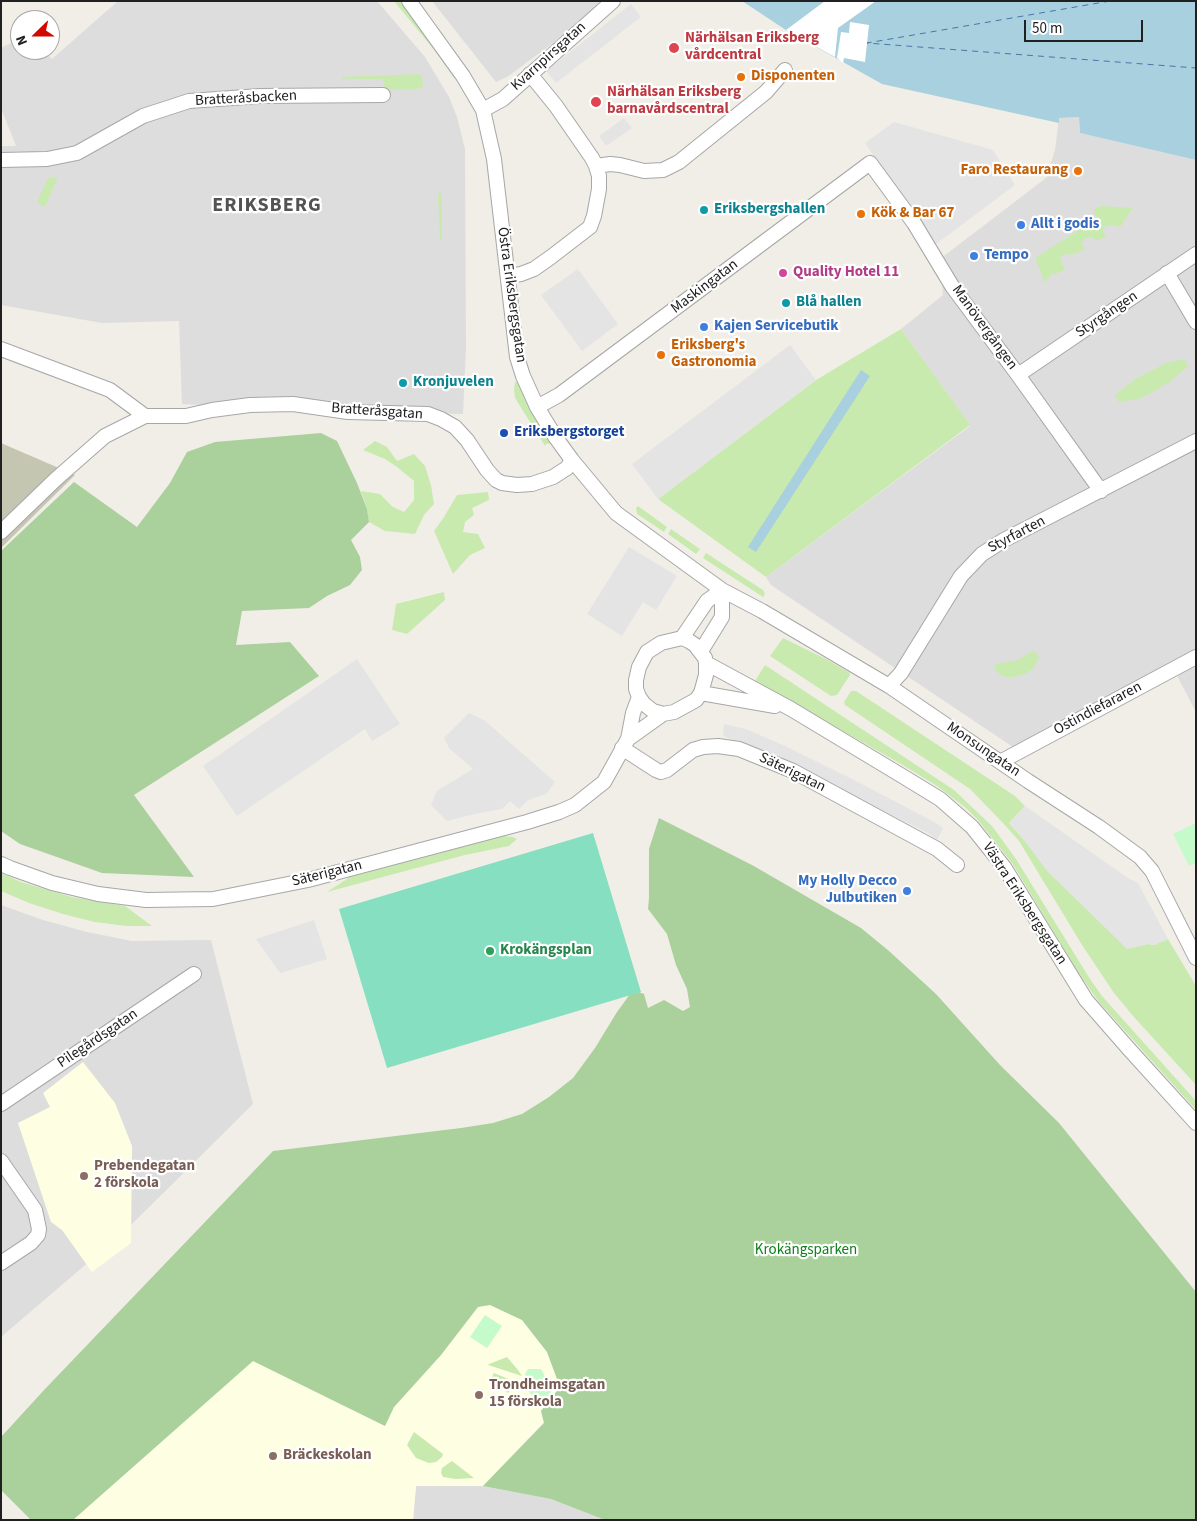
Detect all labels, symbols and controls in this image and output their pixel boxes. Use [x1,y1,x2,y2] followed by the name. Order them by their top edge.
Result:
[10,10,60,60] north arrow
[1027,10,1146,42] scale bar
[1032,18,1062,39] text: 50 m
[508,19,590,95] street label: Kvarnpirsgatan
[685,30,819,65] place label: Närhälsan Eriksberg vårdcentral
[11,32,33,48] text: N
[667,41,681,55] marker: Närhälsan Eriksberg vårdcentral
[751,68,835,86] place label: Disponenten
[735,71,747,83] marker: Disponenten
[607,84,741,119] place label: Närhälsan Eriksberg barnavårdscentral
[195,87,297,111] street label: Bratteråsbacken
[589,95,603,109] marker: Närhälsan Eriksberg barnavårdscentral
[961,162,1068,180] place label: Faro Restaurang
[1072,165,1084,177] marker: Faro Restaurang
[211,195,323,219] district label: ERIKSBERG
[714,201,825,219] place label: Eriksbergshallen
[698,204,710,216] marker: Eriksbergshallen
[871,205,954,223] place label: Kök & Bar 67
[855,208,867,220] marker: Kök & Bar 67
[1031,216,1100,234] place label: Allt i godis
[1015,219,1027,231] marker: Allt i godis
[493,226,529,364] street label: Östra Eriksbergsgatan
[984,247,1029,265] place label: Tempo
[968,250,980,262] marker: Tempo
[668,256,742,318] street label: Maskingatan
[793,264,899,282] place label: Quality Hotel 11
[777,267,789,279] marker: Quality Hotel 11
[947,282,1021,374] street label: Manövergången
[1073,288,1141,342] street label: Styrgången
[796,294,862,312] place label: Blå hallen
[780,297,792,309] marker: Blå hallen
[714,318,838,336] place label: Kajen Servicebutik
[698,321,710,333] marker: Kajen Servicebutik
[671,337,757,372] place label: Eriksberg's Gastronomia
[655,349,667,361] marker: Eriksberg's Gastronomia
[413,374,494,392] place label: Kronjuvelen
[397,377,409,389] marker: Kronjuvelen
[330,400,424,424] street label: Bratteråsgatan
[514,424,624,442] place label: Eriksbergstorget
[498,427,510,439] marker: Eriksbergstorget
[985,512,1049,558] street label: Styrfarten
[1051,678,1145,740] street label: Ostindiefararen
[943,719,1023,781] street label: Monsungatan
[756,749,828,797] street label: Säterigatan
[978,840,1070,968] street label: Västra Eriksbergsgatan
[290,857,364,891] street label: Säterigatan
[798,873,897,908] place label: My Holly Decco Julbutiken
[901,885,913,897] marker: My Holly Decco Julbutiken
[500,942,592,960] place label: Krokängsplan
[484,945,496,957] marker: Krokängsplan
[54,1006,142,1072] street label: Pilegårdsgatan
[94,1158,195,1193] place label: Prebendegatan 2 förskola
[78,1170,90,1182] marker: Prebendegatan 2 förskola
[755,1242,857,1260] park label: Krokängsparken
[489,1377,605,1412] place label: Trondheimsgatan 15 förskola
[473,1389,485,1401] marker: Trondheimsgatan 15 förskola
[283,1447,372,1465] place label: Bräckeskolan
[267,1450,279,1462] marker: Bräckeskolan

